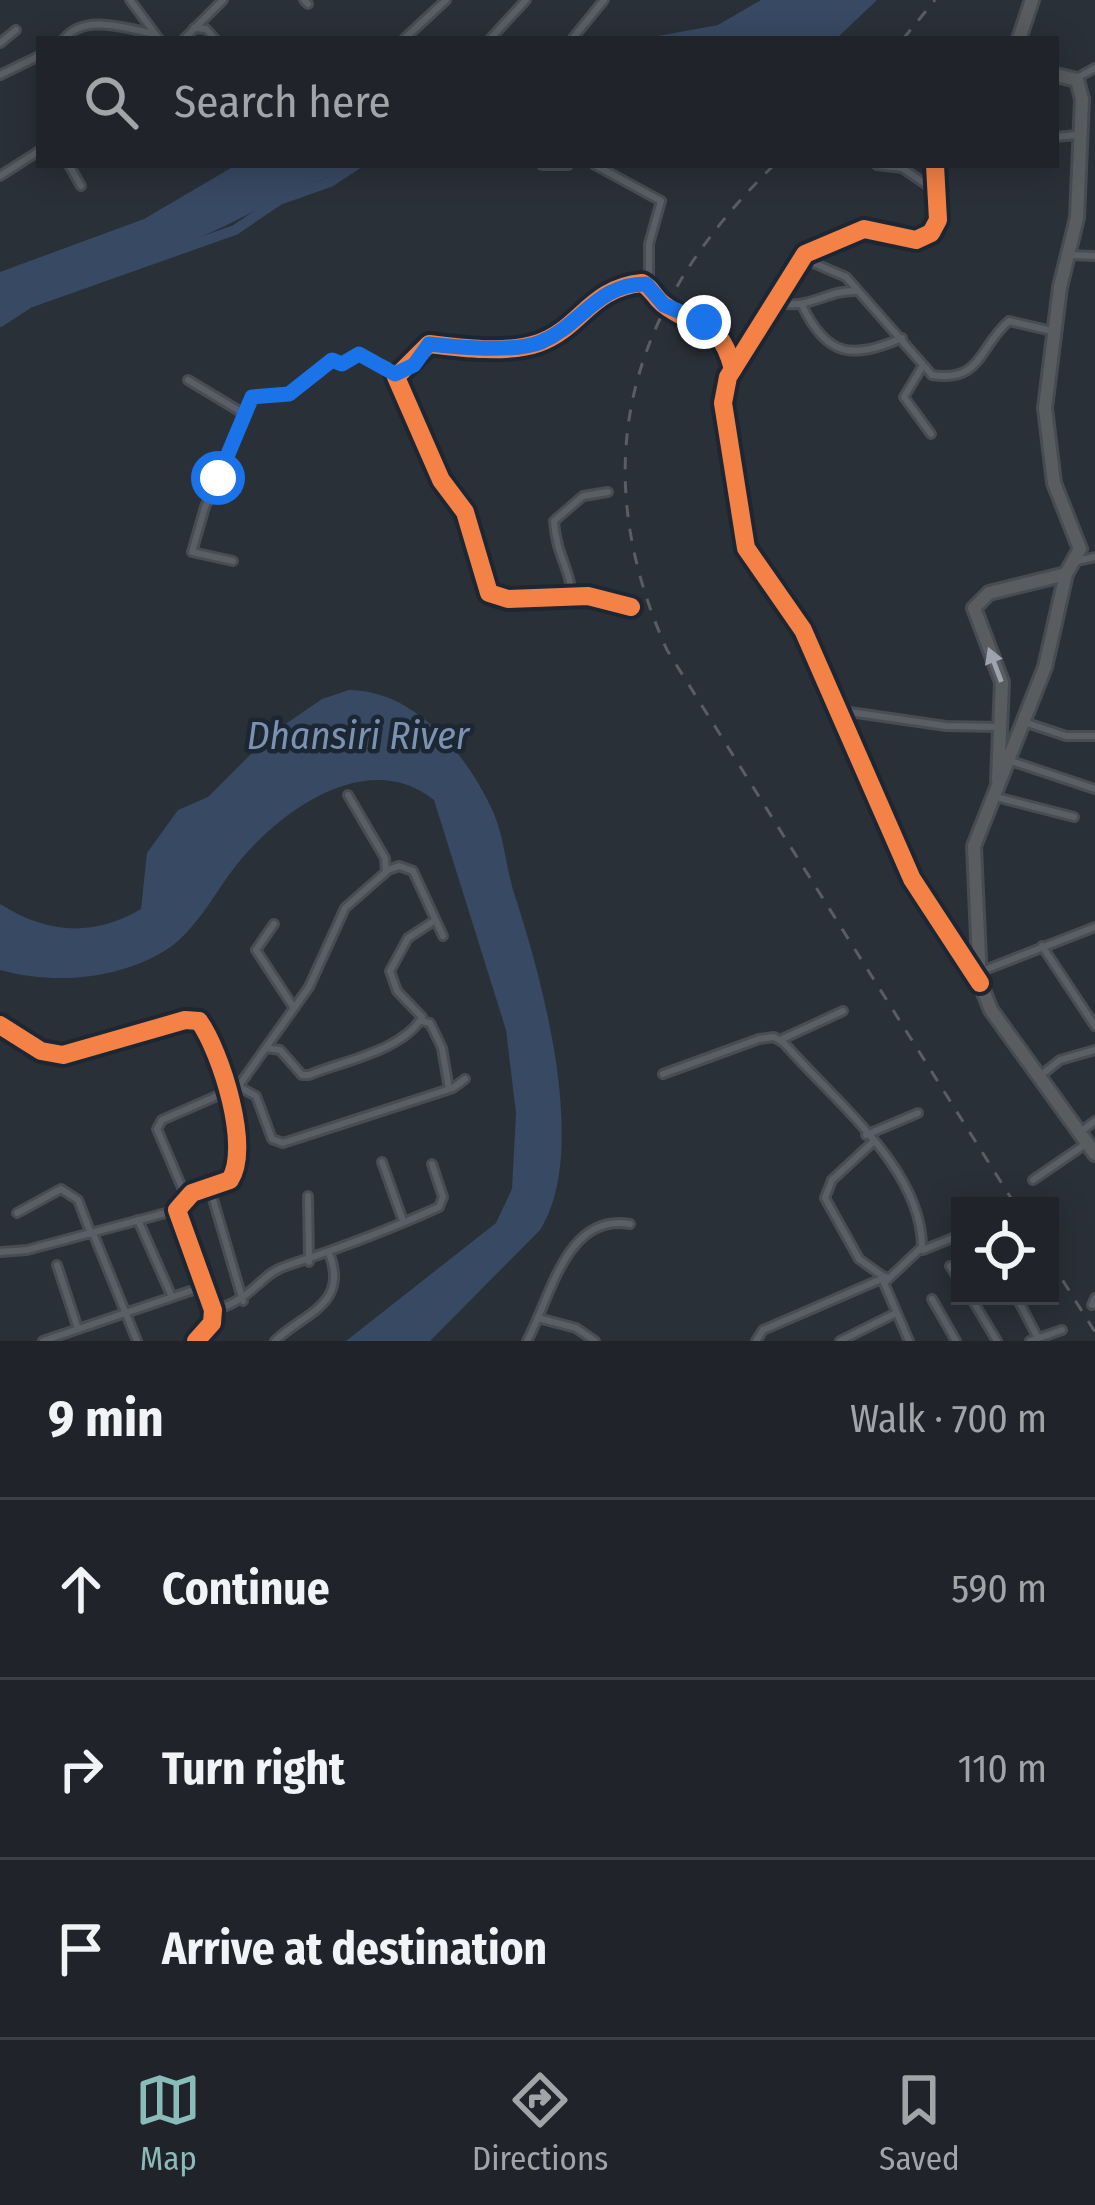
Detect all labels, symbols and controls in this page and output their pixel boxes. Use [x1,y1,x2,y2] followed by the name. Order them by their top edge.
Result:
[36,36,1059,168] search box
[78,69,144,135] icon: search
[174,75,391,129] text: Search here
[677,295,731,349] route end
[191,451,245,505] route start
[985,646,1003,682] one-way arrow
[247,713,471,759] water label: Dhansiri River
[951,1197,1059,1305] map controls
[951,1197,1059,1305] button: locate
[48,1388,164,1450] text: 9 min
[850,1396,1047,1442] text: Walk · 700 m
[48,1556,114,1622] icon: ahead
[162,1562,330,1616] text: Continue
[951,1566,1047,1612] text: 590 m
[48,1736,114,1802] icon: right
[162,1742,345,1796] text: Turn right
[958,1746,1047,1792] text: 110 m
[48,1916,114,1982] icon: arrive
[162,1922,547,1976] text: Arrive at destination
[135,2067,201,2179] tab: Map
[472,2067,608,2179] tab: Directions
[879,2067,960,2179] tab: Saved

